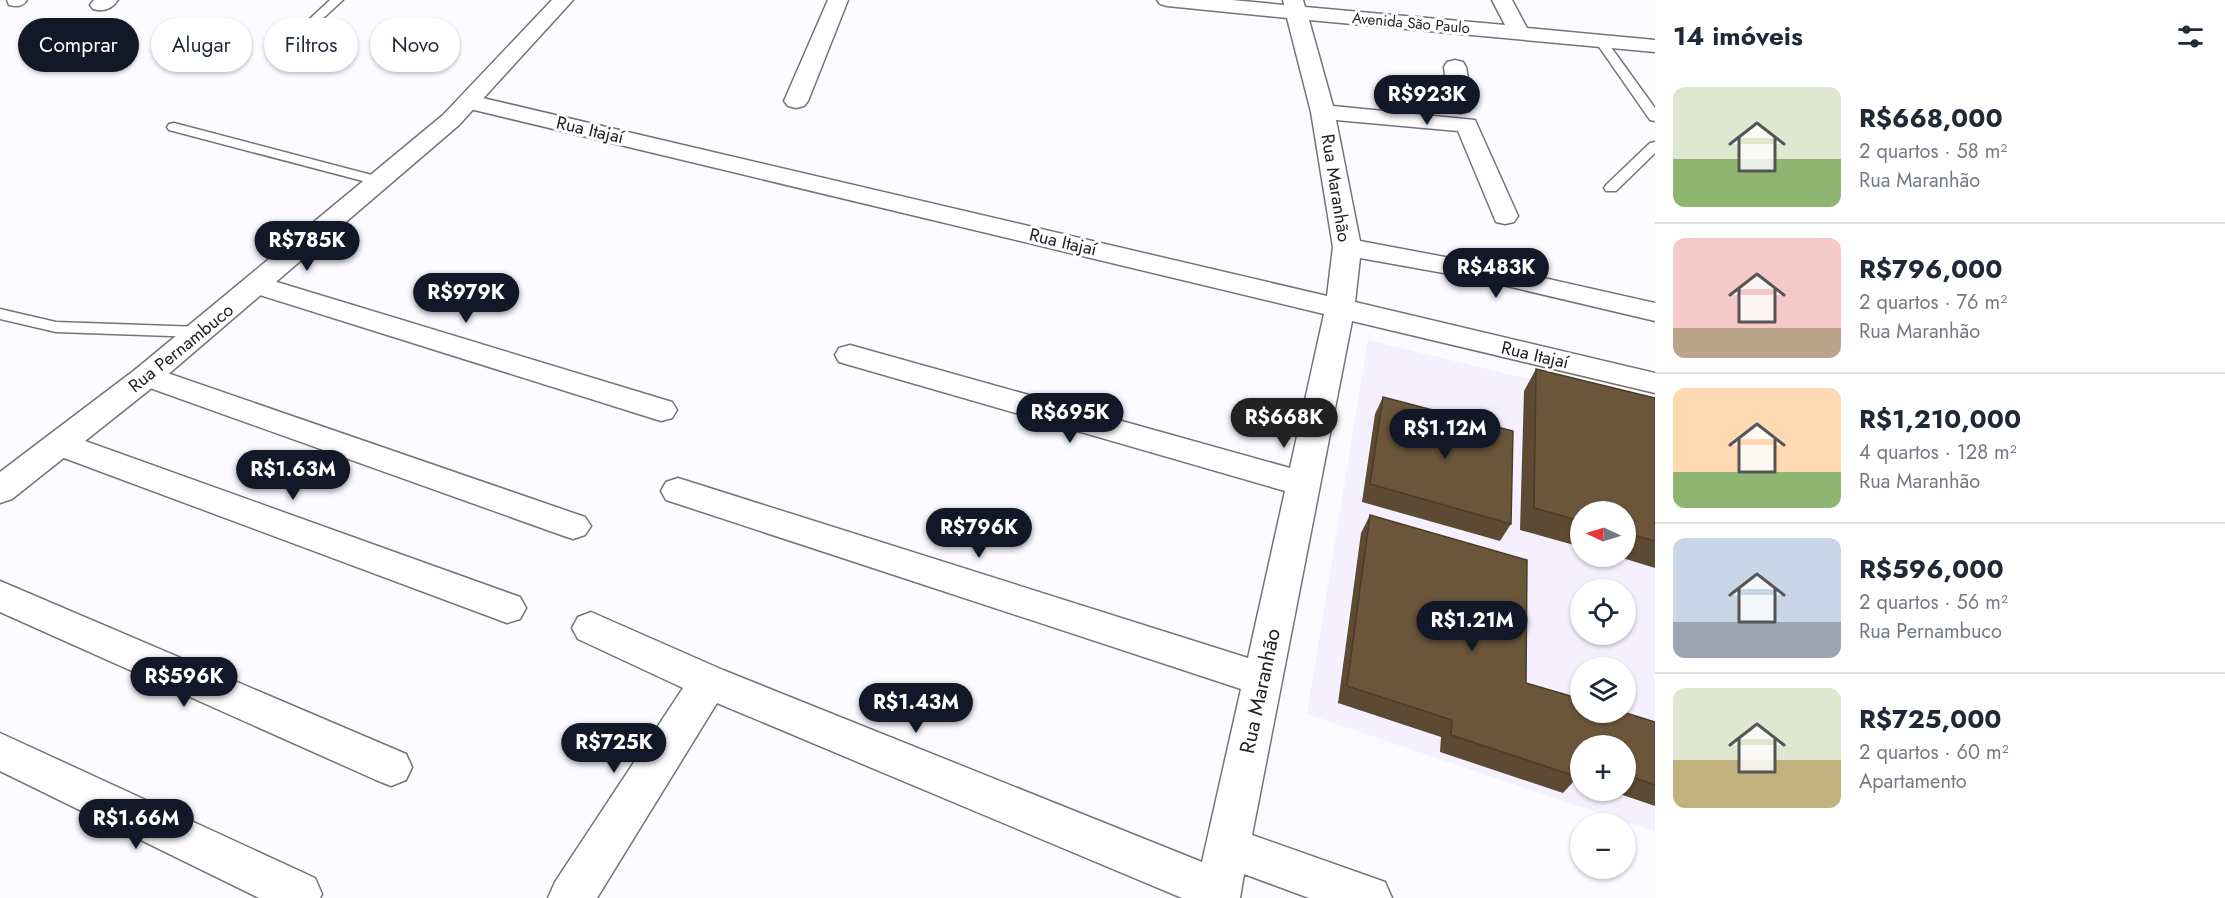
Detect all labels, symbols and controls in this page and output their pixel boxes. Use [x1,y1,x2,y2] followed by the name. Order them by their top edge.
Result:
[1351,7,1471,39] street label: Avenida São Paulo
[1673,17,1803,55] text: 14 imóveis
[18,18,139,72] chip: Comprar
[151,18,252,72] chip: Alugar
[264,18,358,72] chip: Filtros
[370,18,460,72] chip: Novo
[2174,20,2207,53] icon: filters
[1378,75,1476,126] pin: R$923K
[1388,80,1466,109] text: R$923K
[1859,99,2003,137] text: R$668,000
[554,110,628,151] street label: Rua Itajaí
[1721,111,1793,183] icon: home
[1315,132,1357,244] street label: Rua Maranhão
[1859,137,2007,166] text: 2 quartos · 58 m²
[1859,166,1980,195] text: Rua Maranhão
[258,221,356,272] pin: R$785K
[1027,222,1101,263] street label: Rua Itajaí
[269,226,345,255] text: R$785K
[1447,248,1545,299] pin: R$483K
[1859,250,2003,288] text: R$796,000
[1457,253,1535,282] text: R$483K
[1721,262,1793,334] icon: home
[417,273,515,324] pin: R$979K
[427,278,505,307] text: R$979K
[1859,288,2007,317] text: 2 quartos · 76 m²
[123,297,239,399] street label: Rua Pernambuco
[1859,317,1980,346] text: Rua Maranhão
[1499,335,1573,376] street label: Rua Itajaí
[1021,393,1119,444] pin: R$695K
[1030,398,1110,427] text: R$695K
[1235,398,1333,449] pin: R$668K
[1859,400,2021,438] text: R$1,210,000
[1245,403,1323,432] text: R$668K
[1390,409,1500,460] pin: R$1.12M
[1721,412,1793,484] icon: home
[1403,414,1487,443] text: R$1.12M
[1859,438,2017,467] text: 4 quartos · 128 m²
[238,450,348,501] pin: R$1.63M
[250,455,336,484] text: R$1.63M
[1859,467,1980,496] text: Rua Maranhão
[1570,501,1636,567] north arrow
[1570,501,1636,879] map controls
[930,508,1028,559] pin: R$796K
[940,513,1018,542] text: R$796K
[1859,550,2004,588] text: R$596,000
[1721,562,1793,634] icon: home
[1570,579,1636,645] button: locate
[1859,588,2008,617] text: 2 quartos · 56 m²
[1417,601,1527,652] pin: R$1.21M
[1430,606,1514,635] text: R$1.21M
[1859,617,2002,646] text: Rua Pernambuco
[1232,626,1288,756] street label: Rua Maranhão
[135,657,233,708] pin: R$596K
[1570,657,1636,723] button: layers
[144,662,224,691] text: R$596K
[861,683,971,734] pin: R$1.43M
[873,688,959,717] text: R$1.43M
[1859,700,2002,738] text: R$725,000
[1721,712,1793,784] icon: home
[565,723,663,774] pin: R$725K
[575,728,653,757] text: R$725K
[1570,735,1636,801] button: +
[1859,738,2009,767] text: 2 quartos · 60 m²
[1859,767,1967,796] text: Apartamento
[81,799,191,850] pin: R$1.66M
[93,804,179,833] text: R$1.66M
[1570,813,1636,879] button: −

